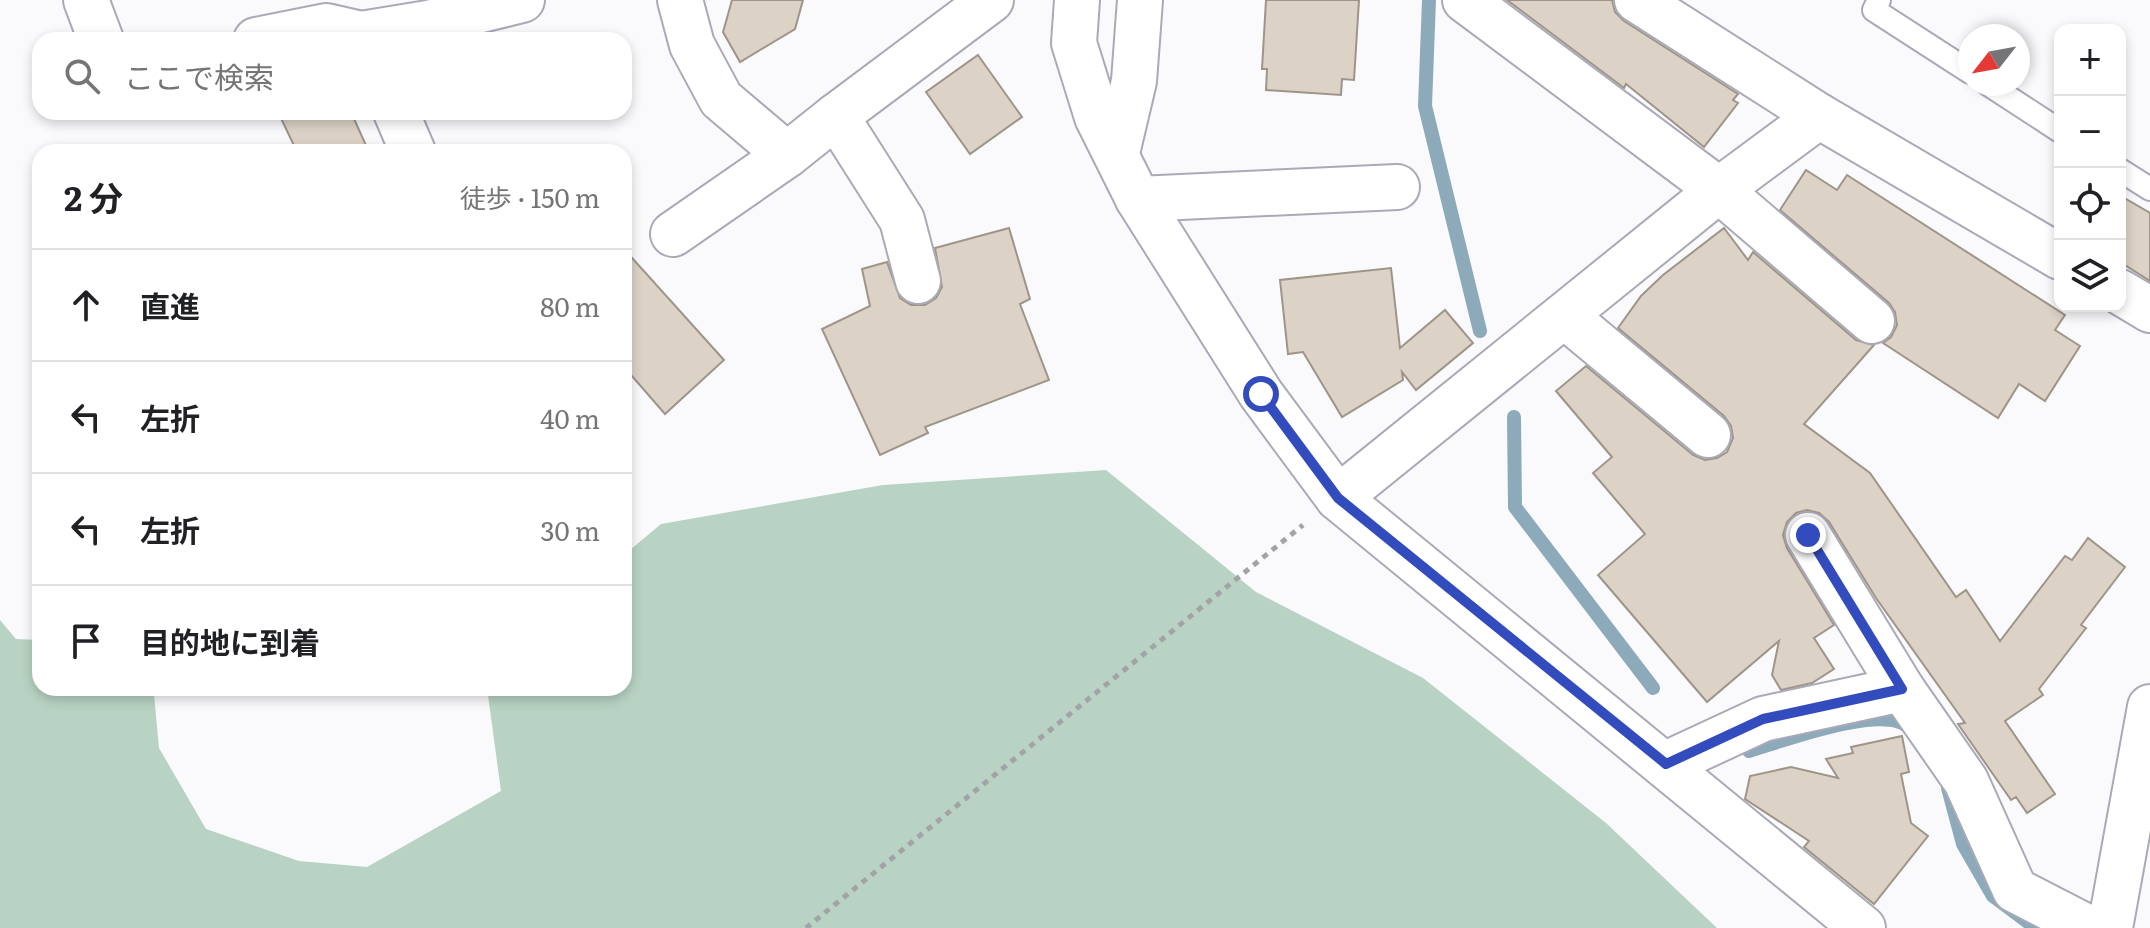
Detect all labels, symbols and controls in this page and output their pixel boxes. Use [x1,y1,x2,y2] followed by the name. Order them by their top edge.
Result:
[1958,24,2030,96] north arrow
[2054,24,2126,312] map controls
[2054,24,2126,96] button: +
[32,32,632,120] search box
[60,54,104,98] icon: search
[124,54,274,98] text: ここで検索
[2054,96,2126,168] button: −
[2054,168,2126,240] button: locate
[64,171,123,221] text: 2 分
[460,177,600,216] text: 徒歩 · 150 m
[2054,240,2126,312] button: layers
[64,283,108,327] icon: ahead
[140,283,200,327] text: 直進
[540,286,600,325] text: 80 m
[1243,376,1279,412] route start
[64,395,108,439] icon: left
[140,395,200,439] text: 左折
[540,398,600,437] text: 40 m
[64,507,108,551] icon: left
[140,507,200,551] text: 左折
[540,510,600,549] text: 30 m
[1790,517,1826,553] route end
[64,619,108,663] icon: arrive
[140,619,320,663] text: 目的地に到着

